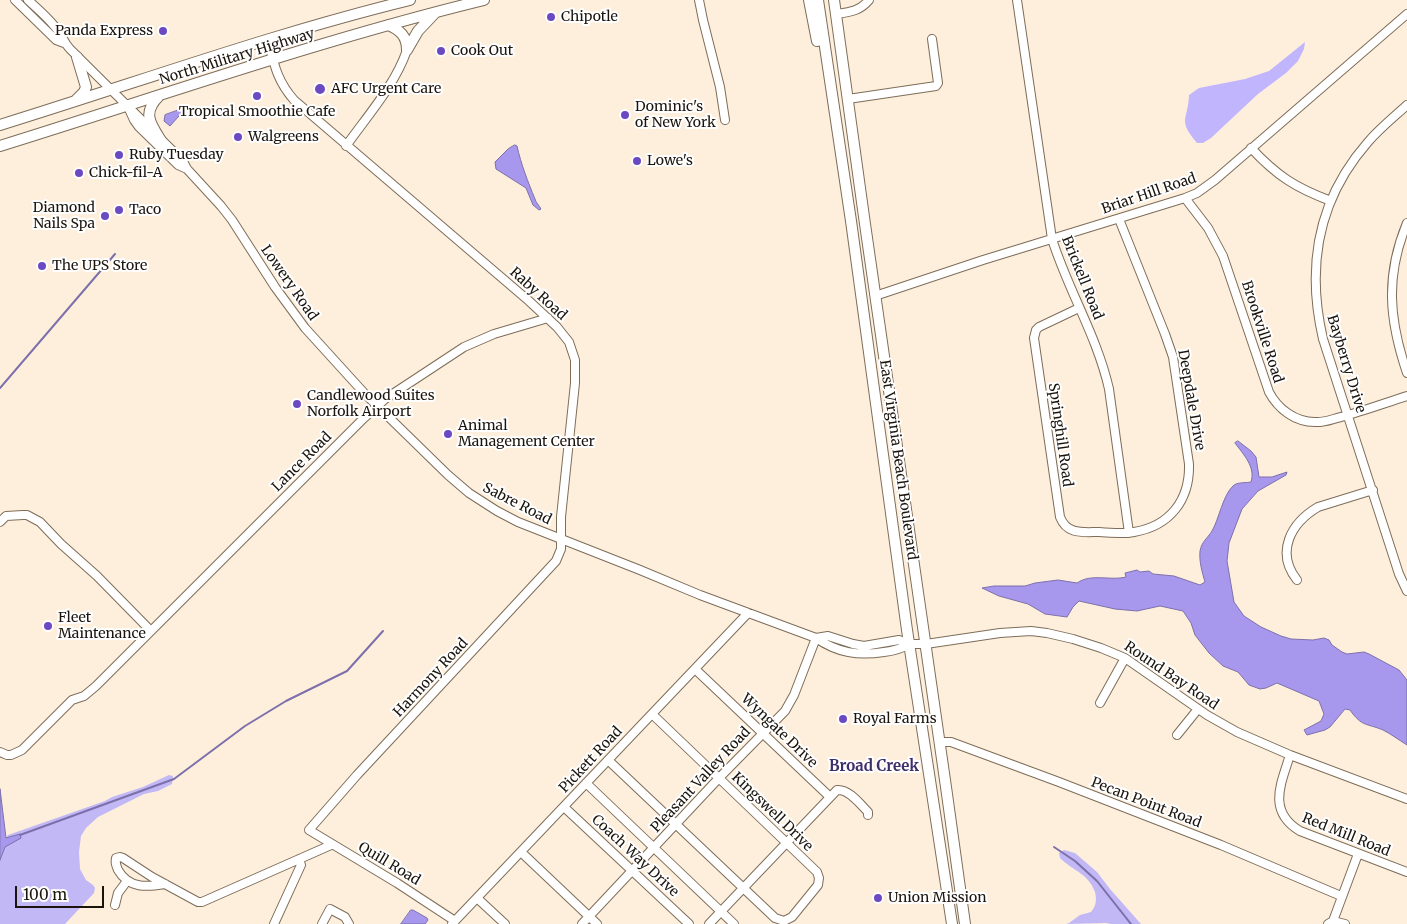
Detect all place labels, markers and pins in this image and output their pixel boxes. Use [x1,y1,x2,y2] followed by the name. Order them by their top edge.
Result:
[561,9,618,25] place label: Chipotle
[545,11,557,23] marker: Chipotle
[55,23,153,39] place label: Panda Express
[157,25,169,37] marker: Panda Express
[451,43,513,59] place label: Cook Out
[435,45,447,57] marker: Cook Out
[331,81,441,97] place label: AFC Urgent Care
[313,82,327,96] marker: AFC Urgent Care
[251,90,263,102] marker: Tropical Smoothie Cafe
[635,99,716,132] place label: Dominic's of New York
[179,104,335,120] place label: Tropical Smoothie Cafe
[619,109,631,121] marker: Dominic's of New York
[248,129,319,145] place label: Walgreens
[232,131,244,143] marker: Walgreens
[129,147,224,163] place label: Ruby Tuesday
[113,149,125,161] marker: Ruby Tuesday
[647,153,693,169] place label: Lowe's
[631,155,643,167] marker: Lowe's
[89,165,163,181] place label: Chick-fil-A
[73,167,85,179] marker: Chick-fil-A
[33,200,95,232] place label: Diamond Nails Spa
[129,202,161,218] place label: Taco
[113,204,125,216] marker: Taco
[99,210,111,222] marker: Diamond Nails Spa
[52,258,147,274] place label: The UPS Store
[36,260,48,272] marker: The UPS Store
[307,388,435,421] place label: Candlewood Suites Norfolk Airport
[291,398,303,410] marker: Candlewood Suites Norfolk Airport
[458,418,595,451] place label: Animal Management Center
[442,428,454,440] marker: Animal Management Center
[58,610,146,642] place label: Fleet Maintenance
[42,620,54,632] marker: Fleet Maintenance
[853,711,936,727] place label: Royal Farms
[837,713,849,725] marker: Royal Farms
[888,890,986,906] place label: Union Mission
[872,892,884,904] marker: Union Mission

